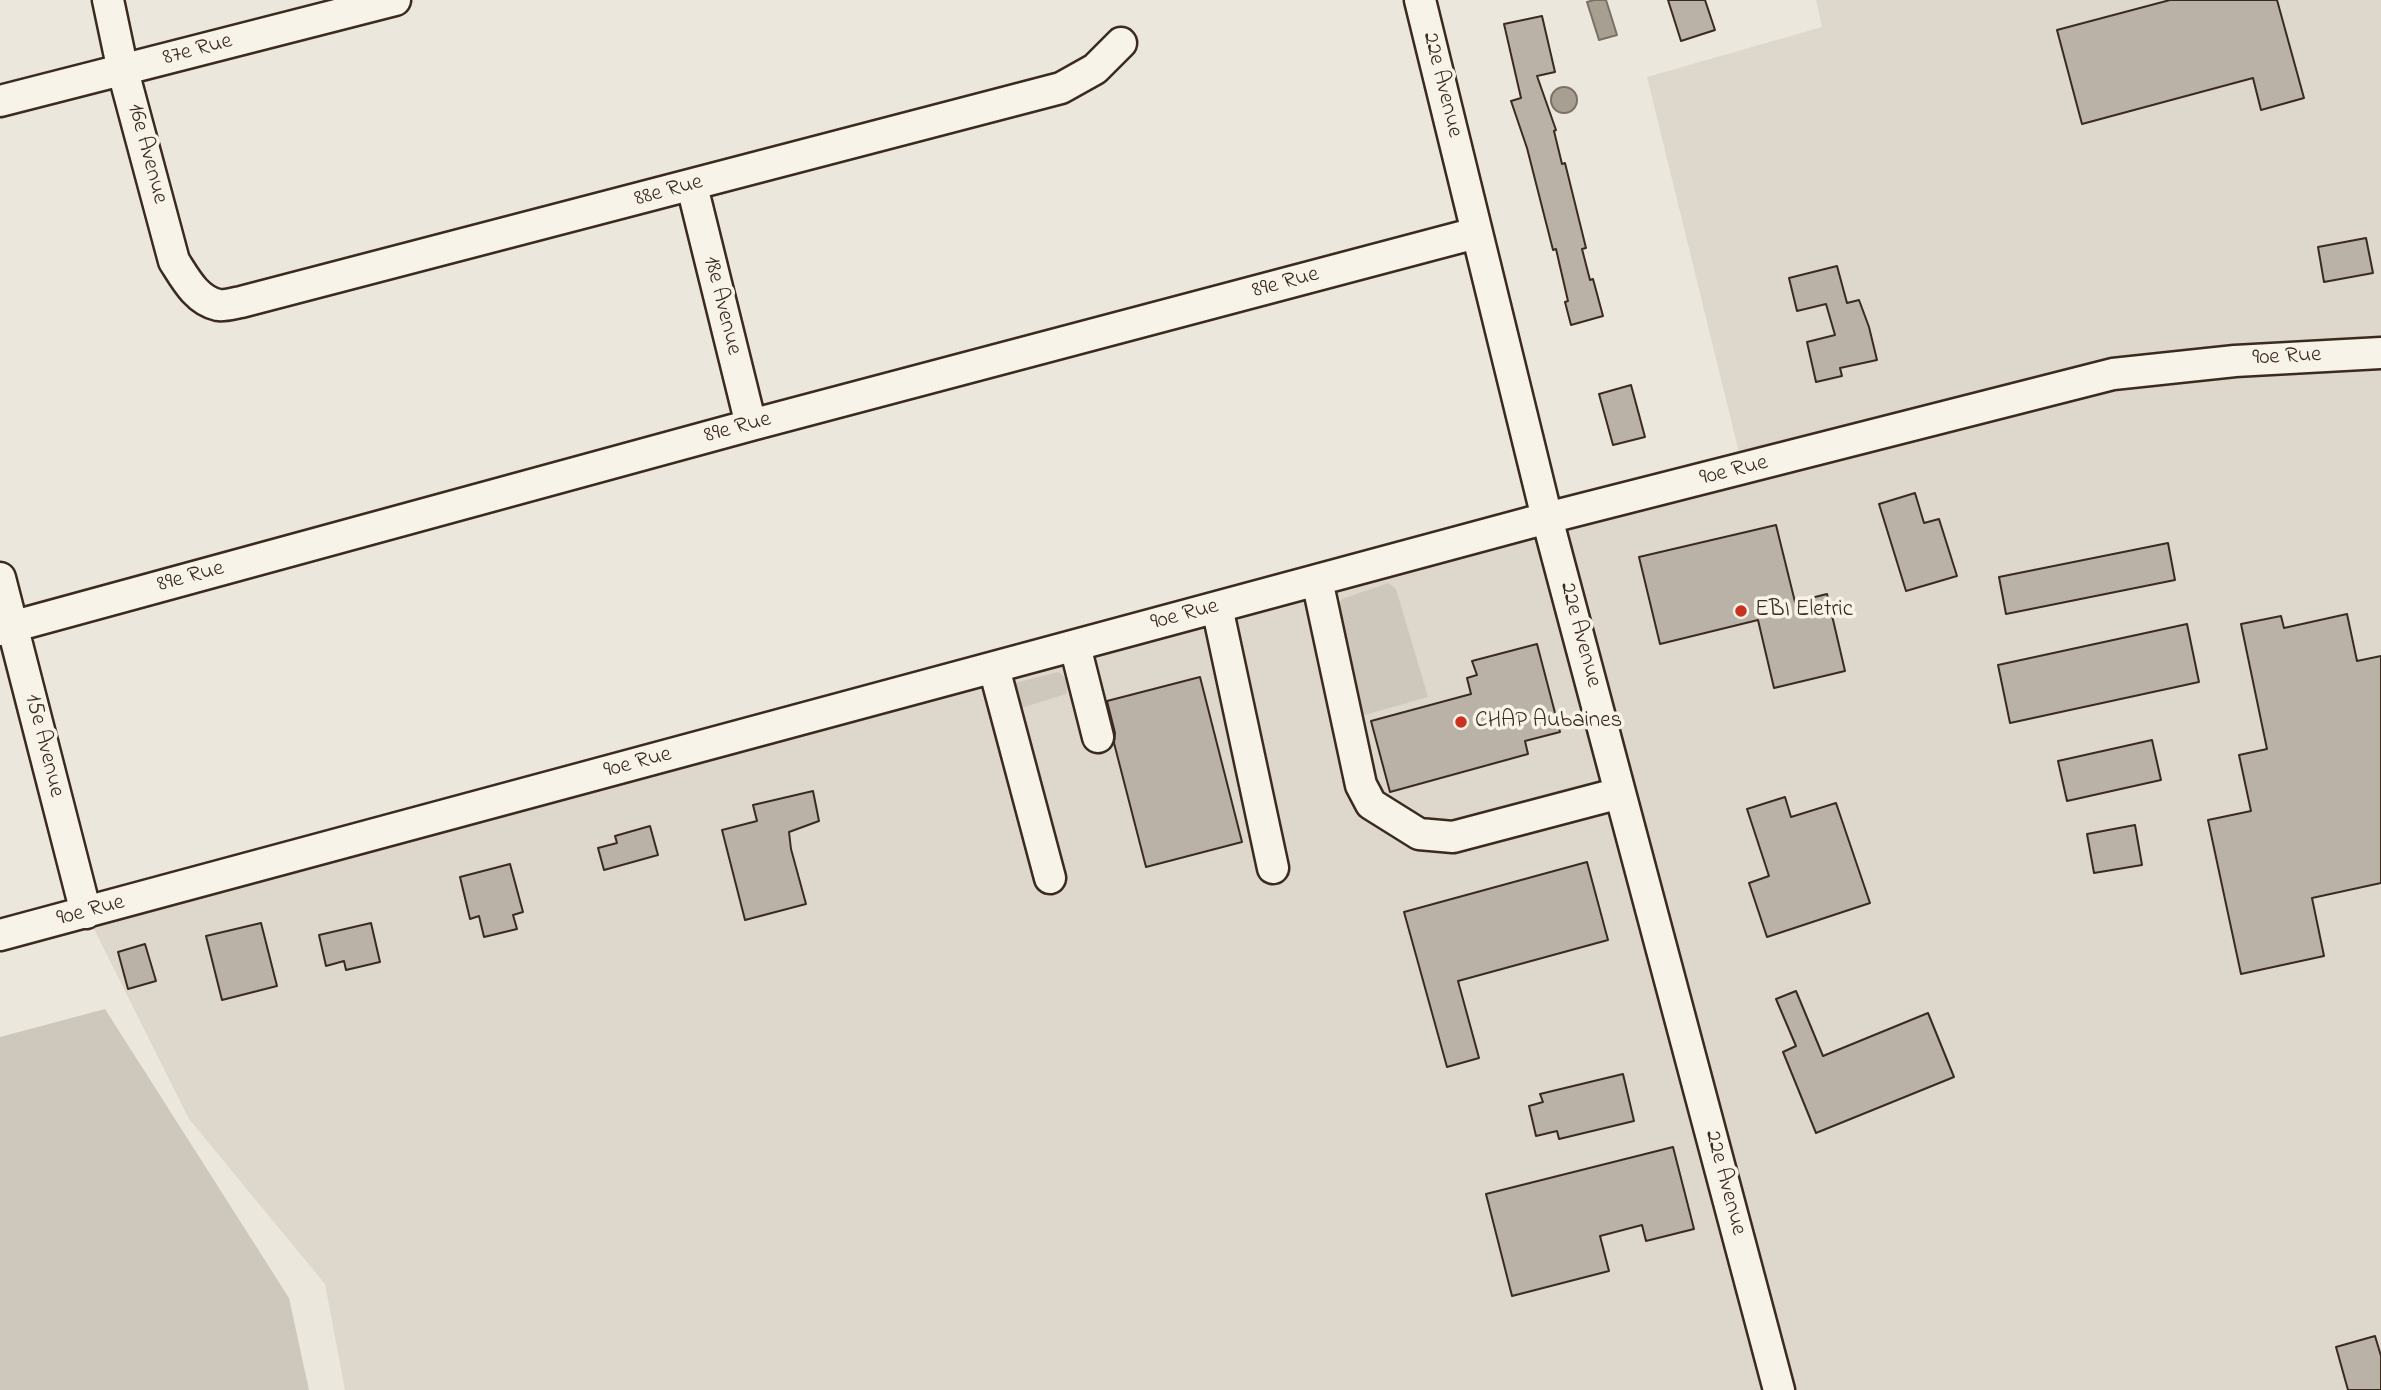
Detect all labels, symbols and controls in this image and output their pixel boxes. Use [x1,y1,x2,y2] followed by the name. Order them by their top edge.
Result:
[160,29,236,73] street label: 87e Rue
[1415,29,1467,141] street label: 22e Avenue
[119,101,173,207] street label: 16e Avenue
[632,170,706,214] street label: 88e Rue
[695,254,747,358] street label: 18e Avenue
[1250,262,1322,306] street label: 89e Rue
[2252,342,2322,374] street label: 90e Rue
[702,407,774,451] street label: 89e Rue
[1697,450,1771,494] street label: 90e Rue
[155,556,227,600] street label: 89e Rue
[1552,579,1606,691] street label: 22e Avenue
[1148,594,1222,638] street label: 90e Rue
[1755,597,1853,625] place label: EBI Eletric
[1733,603,1749,619] marker: EBI Eletric
[17,692,69,800] street label: 15e Avenue
[1475,708,1622,736] place label: CHAP Aubaines
[1453,714,1469,730] marker: CHAP Aubaines
[601,742,675,786] street label: 90e Rue
[54,890,128,934] street label: 90e Rue
[1697,1127,1751,1239] street label: 22e Avenue

